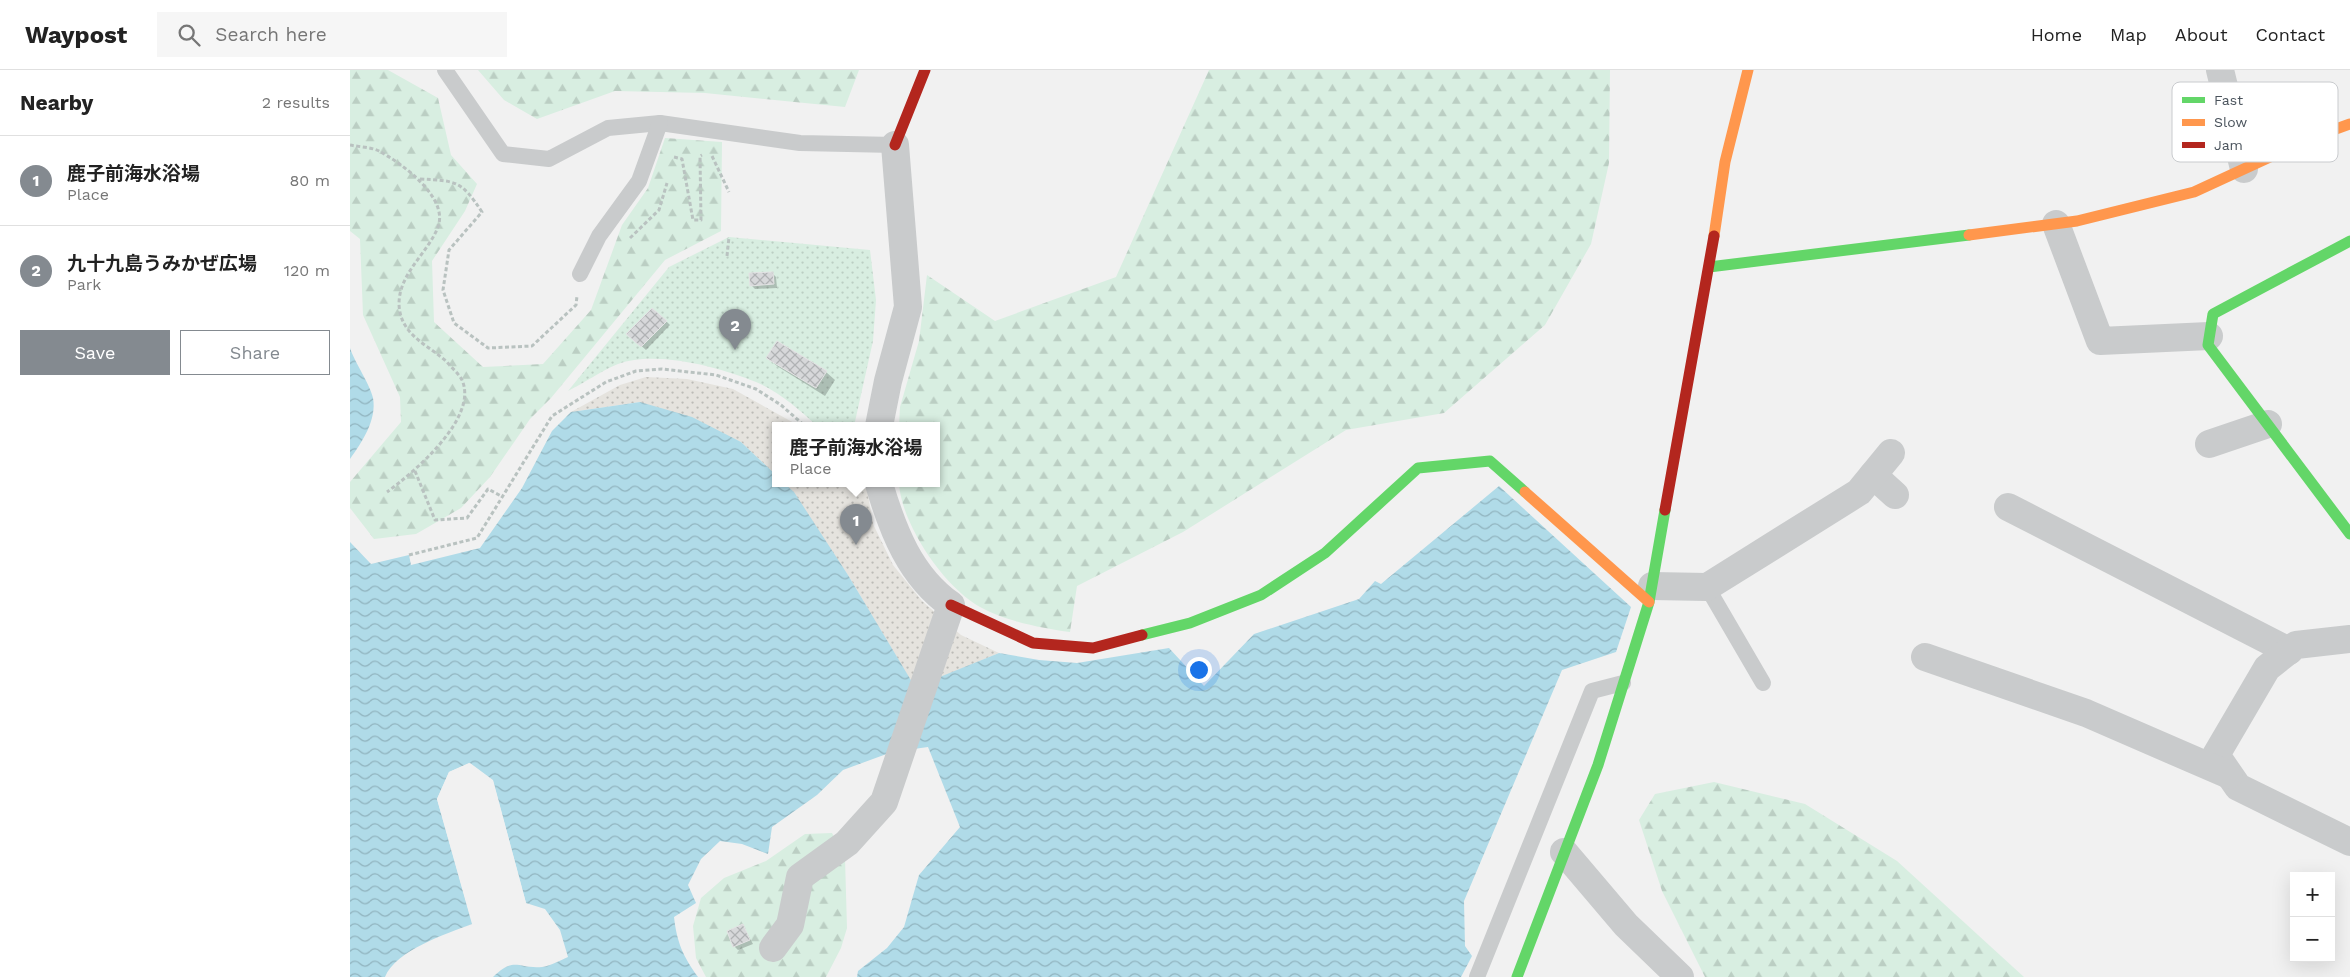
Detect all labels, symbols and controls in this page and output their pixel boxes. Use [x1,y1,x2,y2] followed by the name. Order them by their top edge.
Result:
[157,12,507,57] search box
[25,21,127,49] text: Waypost
[175,21,203,49] icon: search
[215,23,327,46] text: Search here
[2031,24,2082,45] text: Home
[2110,24,2147,45] text: Map
[2175,24,2227,45] text: About
[2255,24,2325,45] text: Contact
[2172,82,2338,162] legend
[20,90,93,115] text: Nearby
[2214,92,2243,108] text: Fast
[262,93,330,112] text: 2 results
[2214,114,2247,130] text: Slow
[2214,137,2243,153] text: Jam
[67,162,200,185] text: 鹿子前海水浴場
[33,171,39,190] text: 1
[289,171,330,190] text: 80 m
[67,185,109,204] text: Place
[67,252,257,275] text: 九十九島うみかぜ広場
[31,261,41,280] text: 2
[284,261,330,280] text: 120 m
[67,275,101,294] text: Park
[719,309,751,350] pin: 2
[20,330,170,375] button: Save
[180,330,330,375] button: Share
[772,422,940,487] popup
[789,436,923,459] text: 鹿子前海水浴場
[789,459,831,478] text: Place
[840,504,872,545] pin: 1
[1186,657,1212,683] your location
[2290,872,2335,962] map controls
[2290,872,2335,917] button: +
[2290,917,2335,962] button: −

